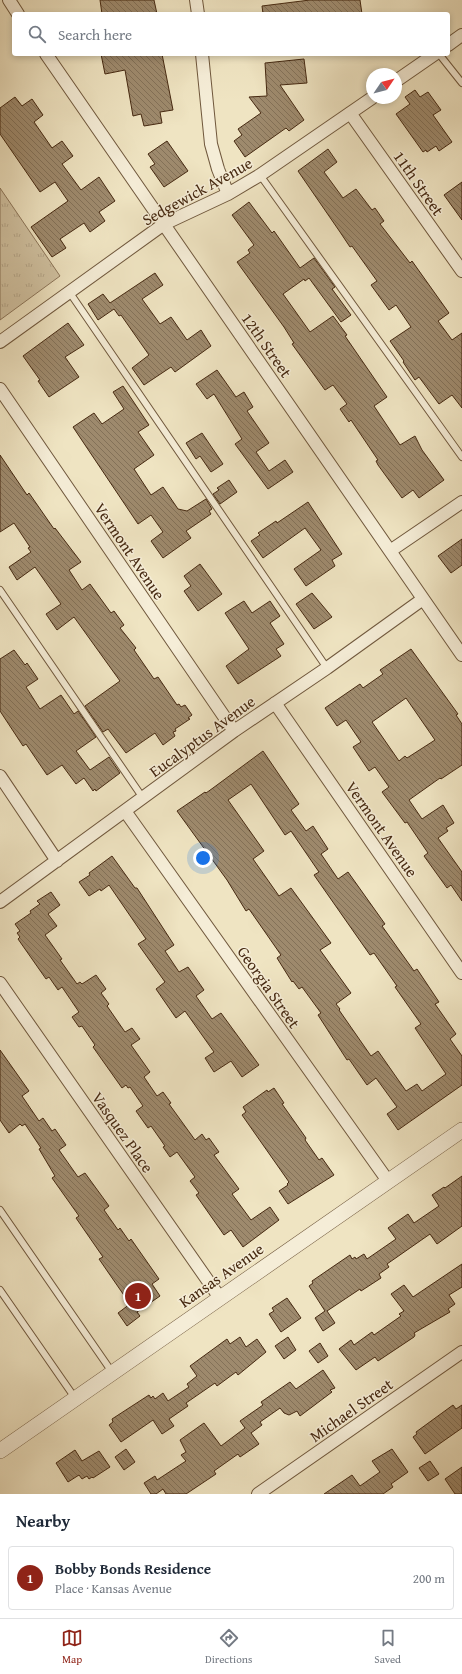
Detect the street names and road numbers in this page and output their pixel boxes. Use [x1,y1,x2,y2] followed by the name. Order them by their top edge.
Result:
[388,146,450,220] street label: 11th Street
[137,151,257,231] street label: Sedgewick Avenue
[236,308,298,382] street label: 12th Street
[89,498,171,604] street label: Vermont Avenue
[144,689,260,783] street label: Eucalyptus Avenue
[340,776,424,882] street label: Vermont Avenue
[232,941,306,1033] street label: Georgia Street
[86,1087,160,1177] street label: Vasquez Place
[174,1237,268,1313] street label: Kansas Avenue
[304,1372,398,1448] street label: Michael Street

